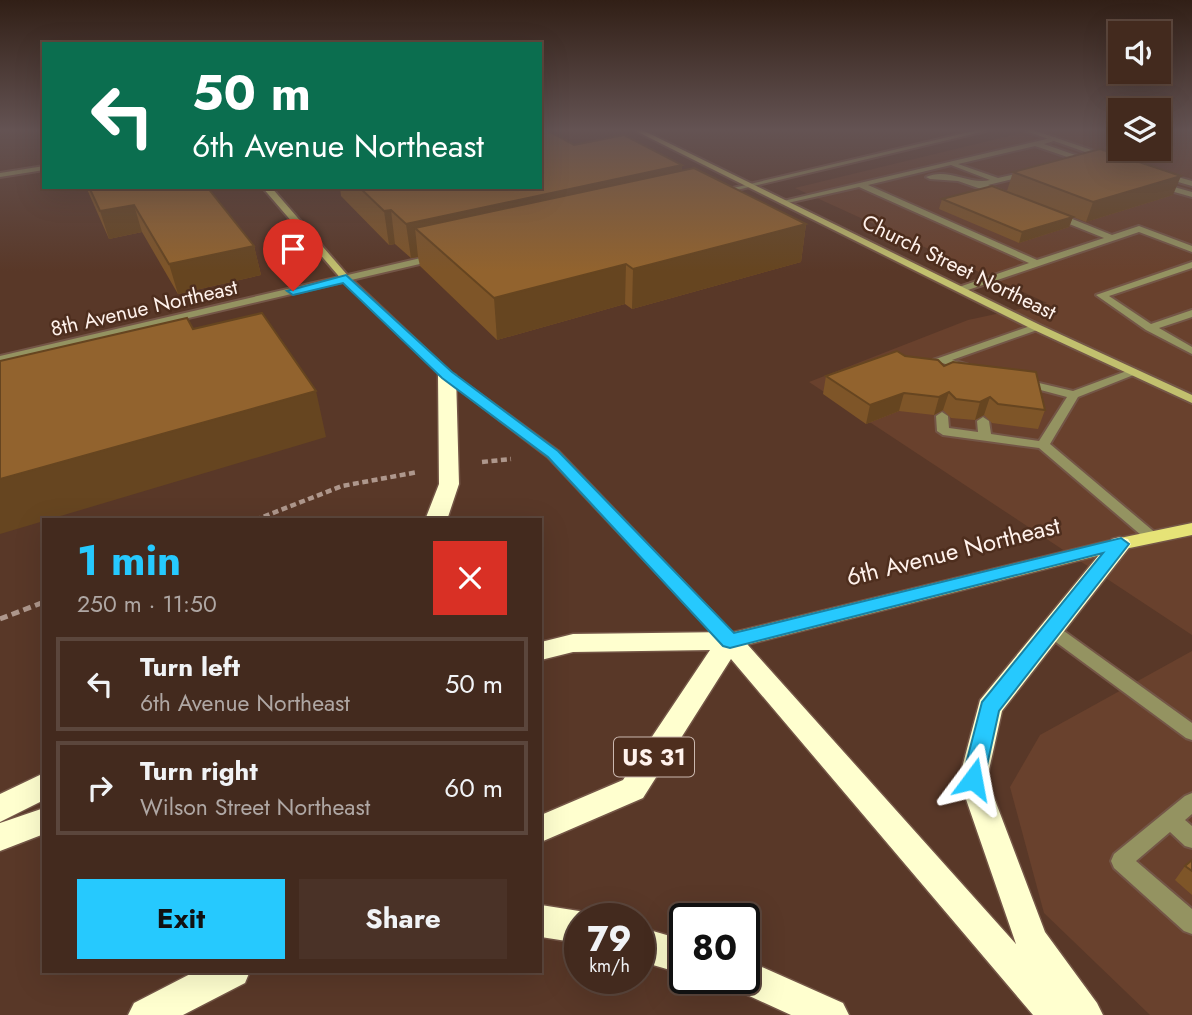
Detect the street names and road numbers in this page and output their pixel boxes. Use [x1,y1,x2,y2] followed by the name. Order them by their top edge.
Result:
[857,207,1061,327] street label: Church Street Northeast
[48,272,240,344] street label: 8th Avenue Northeast
[843,507,1064,594] street label: 6th Avenue Northeast
[614,737,694,776] road number: US 31

